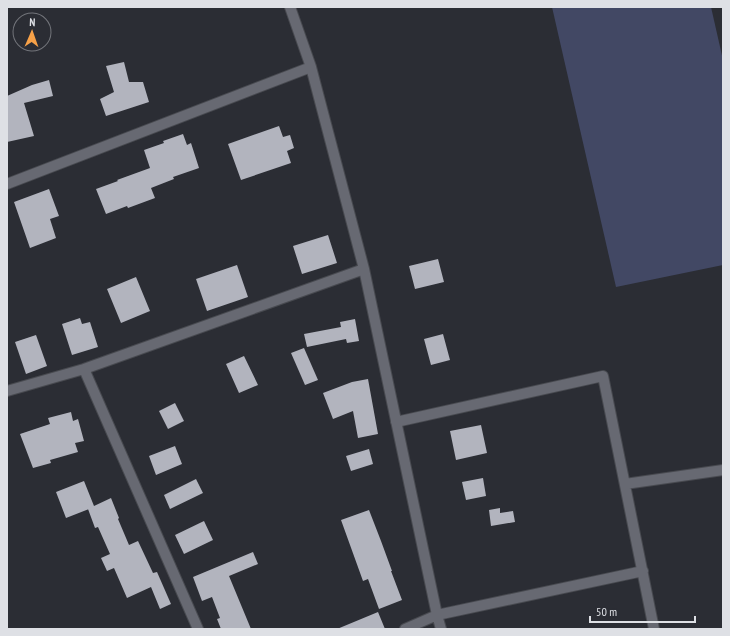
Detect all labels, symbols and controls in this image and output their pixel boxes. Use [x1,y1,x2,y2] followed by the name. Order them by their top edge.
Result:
[12,12,52,52] north arrow
[29,15,36,29] text: N
[590,598,695,624] scale bar
[596,604,617,619] text: 50 m

